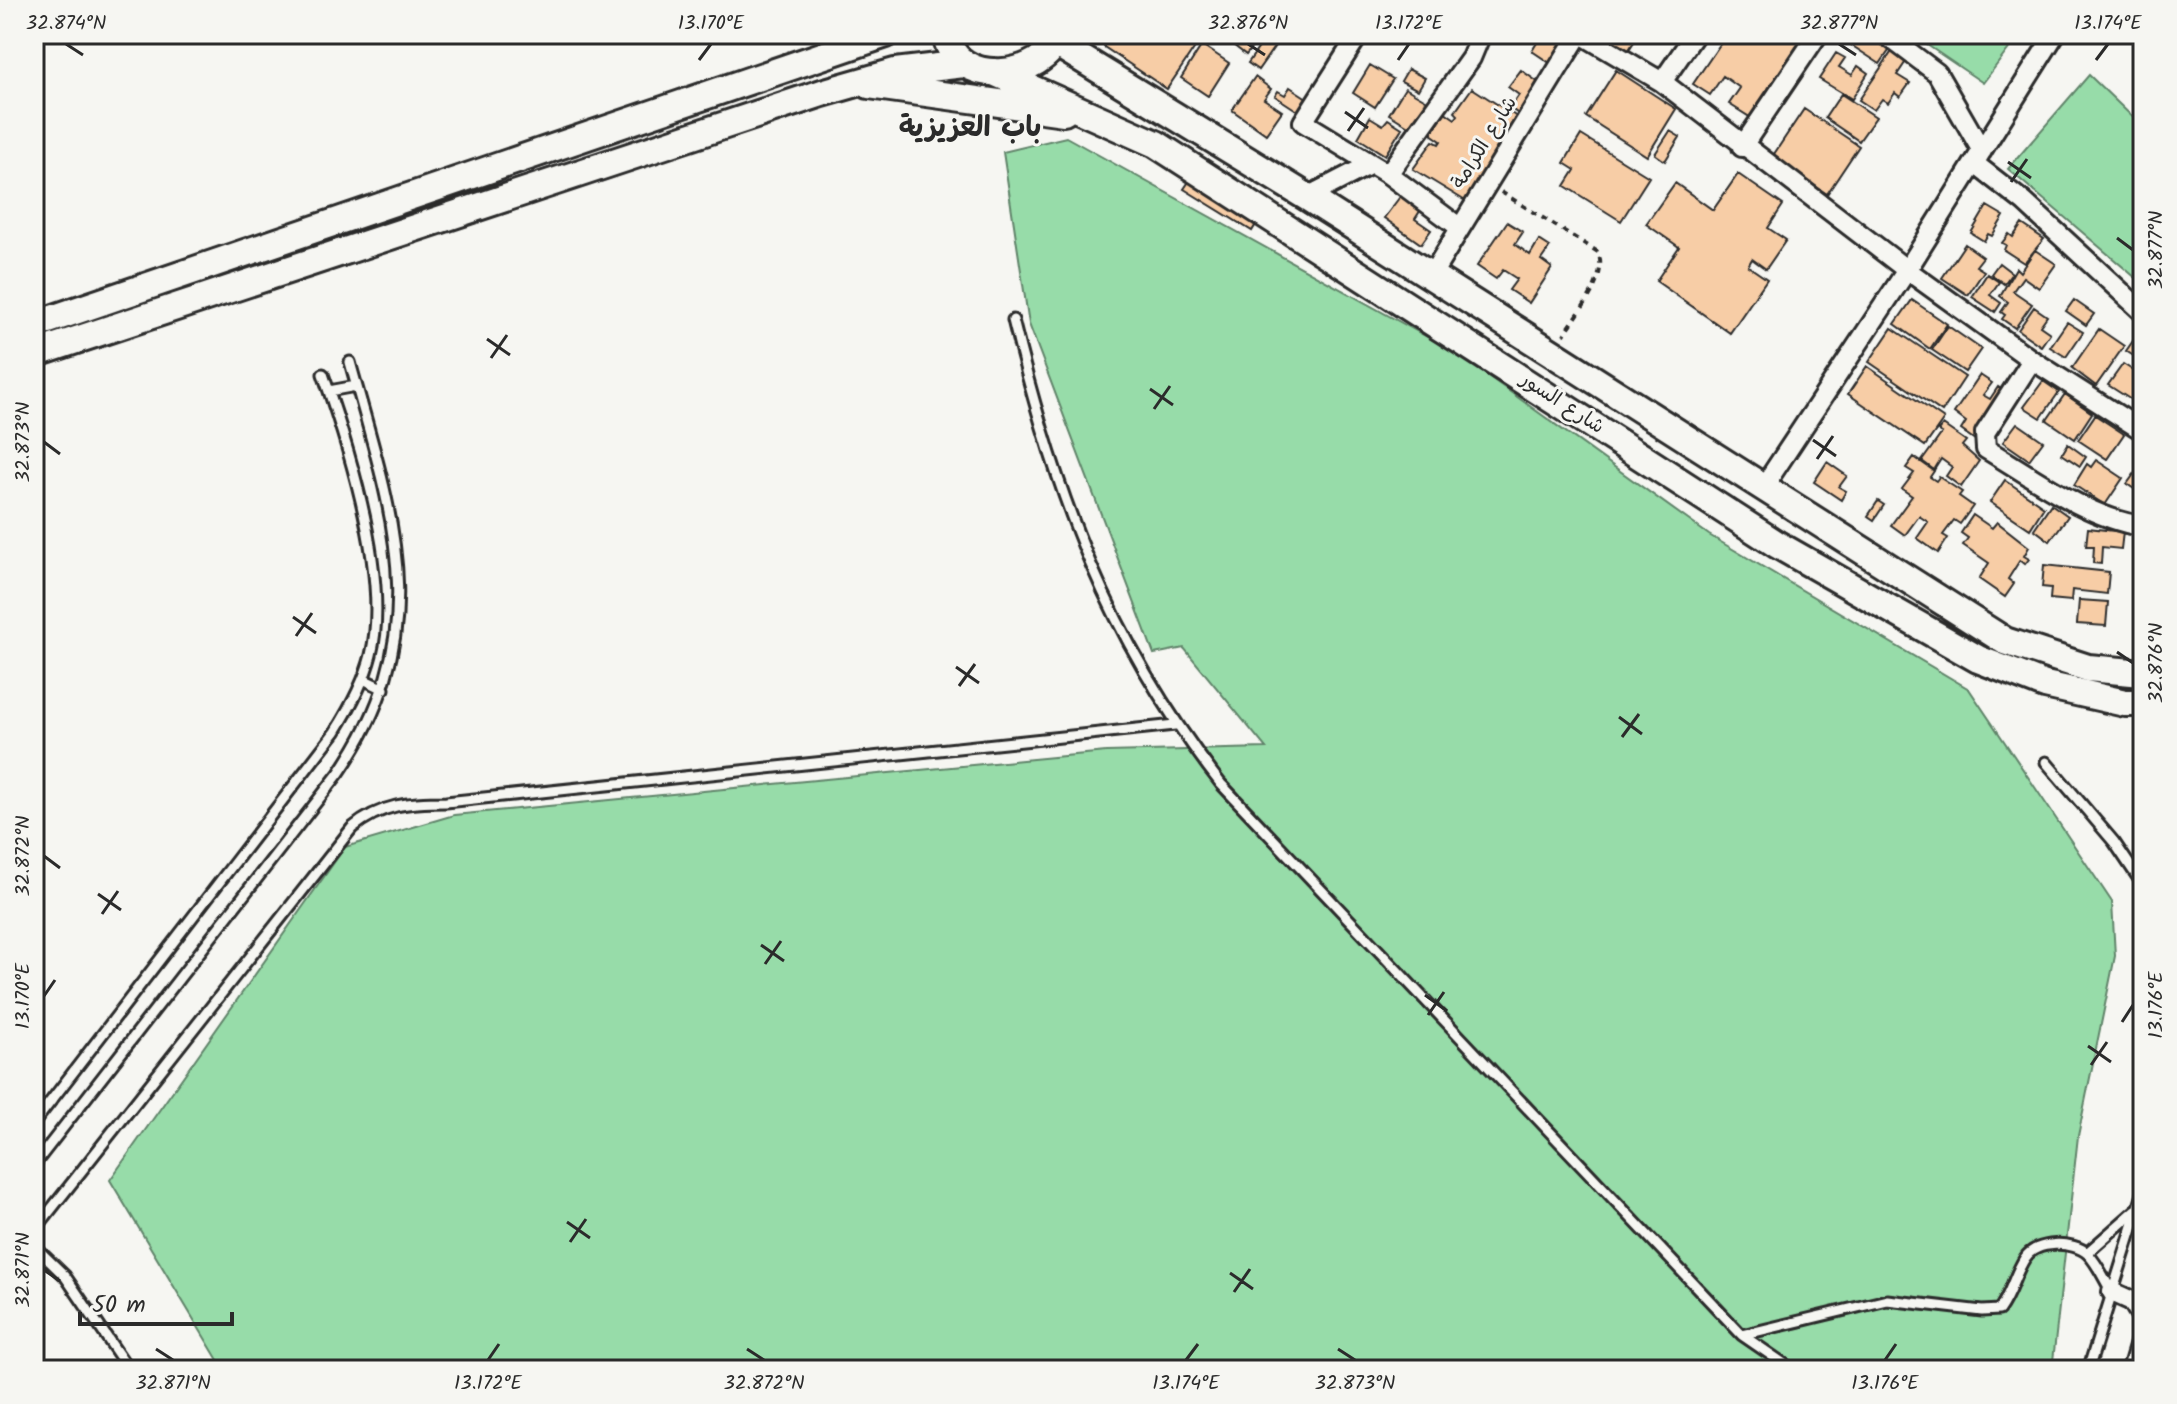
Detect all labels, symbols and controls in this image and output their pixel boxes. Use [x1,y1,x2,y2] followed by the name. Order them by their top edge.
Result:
[26,8,106,40] text: 32.874°N
[678,8,746,40] text: 13.170°E
[1208,8,1288,40] text: 32.876°N
[1375,8,1444,40] text: 13.172°E
[1800,8,1878,40] text: 32.877°N
[2074,8,2143,40] text: 13.174°E
[1444,90,1526,196] street label: شارع الكرامة
[899,106,1041,151] district label: باب العزيزية
[2141,211,2173,289] text: 32.877°N
[1512,364,1611,443] street label: شارع السور
[8,402,40,482] text: 32.873°N
[2141,623,2173,703] text: 32.876°N
[8,816,40,896] text: 32.872°N
[8,961,40,1029] text: 13.170°E
[2141,970,2173,1039] text: 13.176°E
[8,1232,40,1308] text: 32.871°N
[80,1276,232,1326] scale bar
[92,1286,146,1325] text: 50 m
[135,1368,211,1400] text: 32.871°N
[454,1368,523,1400] text: 13.172°E
[724,1368,804,1400] text: 32.872°N
[1152,1368,1221,1400] text: 13.174°E
[1315,1368,1395,1400] text: 32.873°N
[1851,1368,1920,1400] text: 13.176°E

